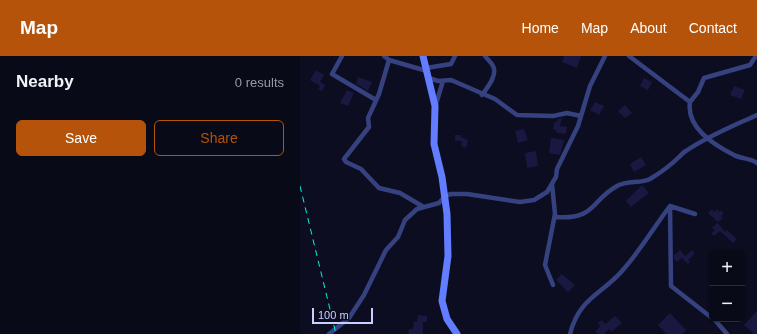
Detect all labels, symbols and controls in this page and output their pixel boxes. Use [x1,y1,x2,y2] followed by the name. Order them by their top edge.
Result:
[20,17,58,38] text: Map
[522,20,559,36] text: Home
[581,20,608,36] text: Map
[630,20,667,36] text: About
[689,20,737,36] text: Contact
[16,72,74,91] text: Nearby
[235,75,284,90] text: 0 results
[16,120,146,156] button: Save
[154,120,284,156] button: Share
[709,250,745,322] map controls
[709,250,745,286] button: +
[709,286,745,322] button: −
[312,306,373,325] scale bar
[318,309,349,321] text: 100 m

